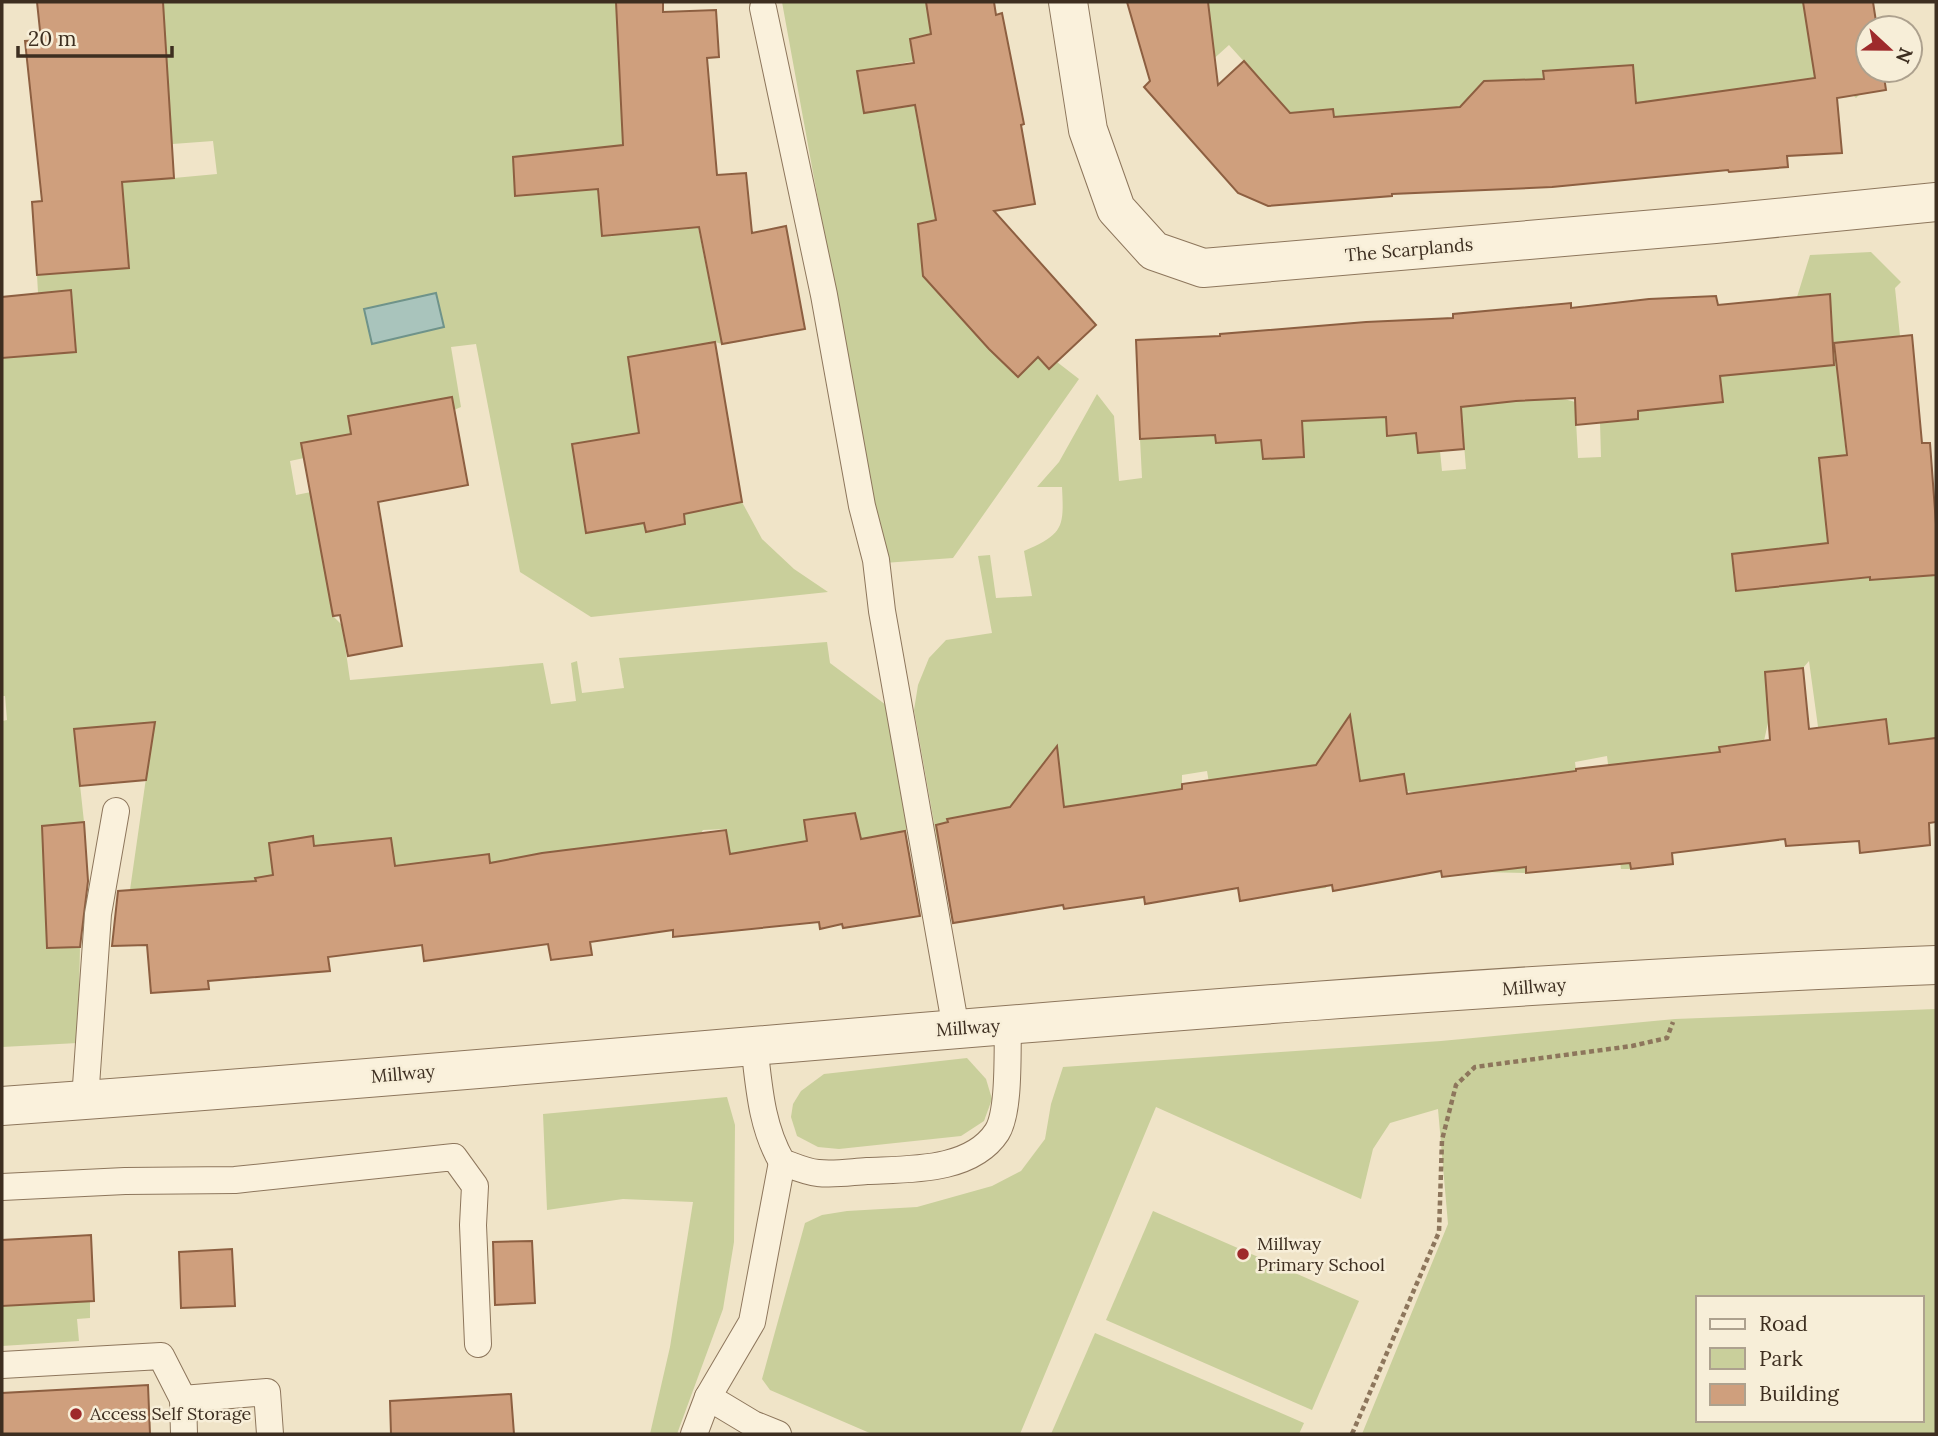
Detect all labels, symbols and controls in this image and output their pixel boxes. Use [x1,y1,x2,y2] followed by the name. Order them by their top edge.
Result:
[18,14,172,58] scale bar
[1854,14,1924,84] north arrow
[28,25,77,52] text: 20 m
[1891,44,1919,67] text: N
[1344,232,1474,267] street label: The Scarplands
[1501,973,1567,1000] street label: Millway
[935,1014,1001,1041] street label: Millway
[370,1059,436,1088] street label: Millway
[1257,1232,1385,1276] place label: Millway Primary School
[1235,1246,1251,1262] marker: Millway Primary School
[1696,1296,1924,1422] legend
[1759,1310,1808,1337] text: Road
[1759,1345,1803,1372] text: Park
[1759,1380,1839,1407] text: Building
[89,1402,252,1425] place label: Access Self Storage
[68,1406,84,1422] marker: Access Self Storage

